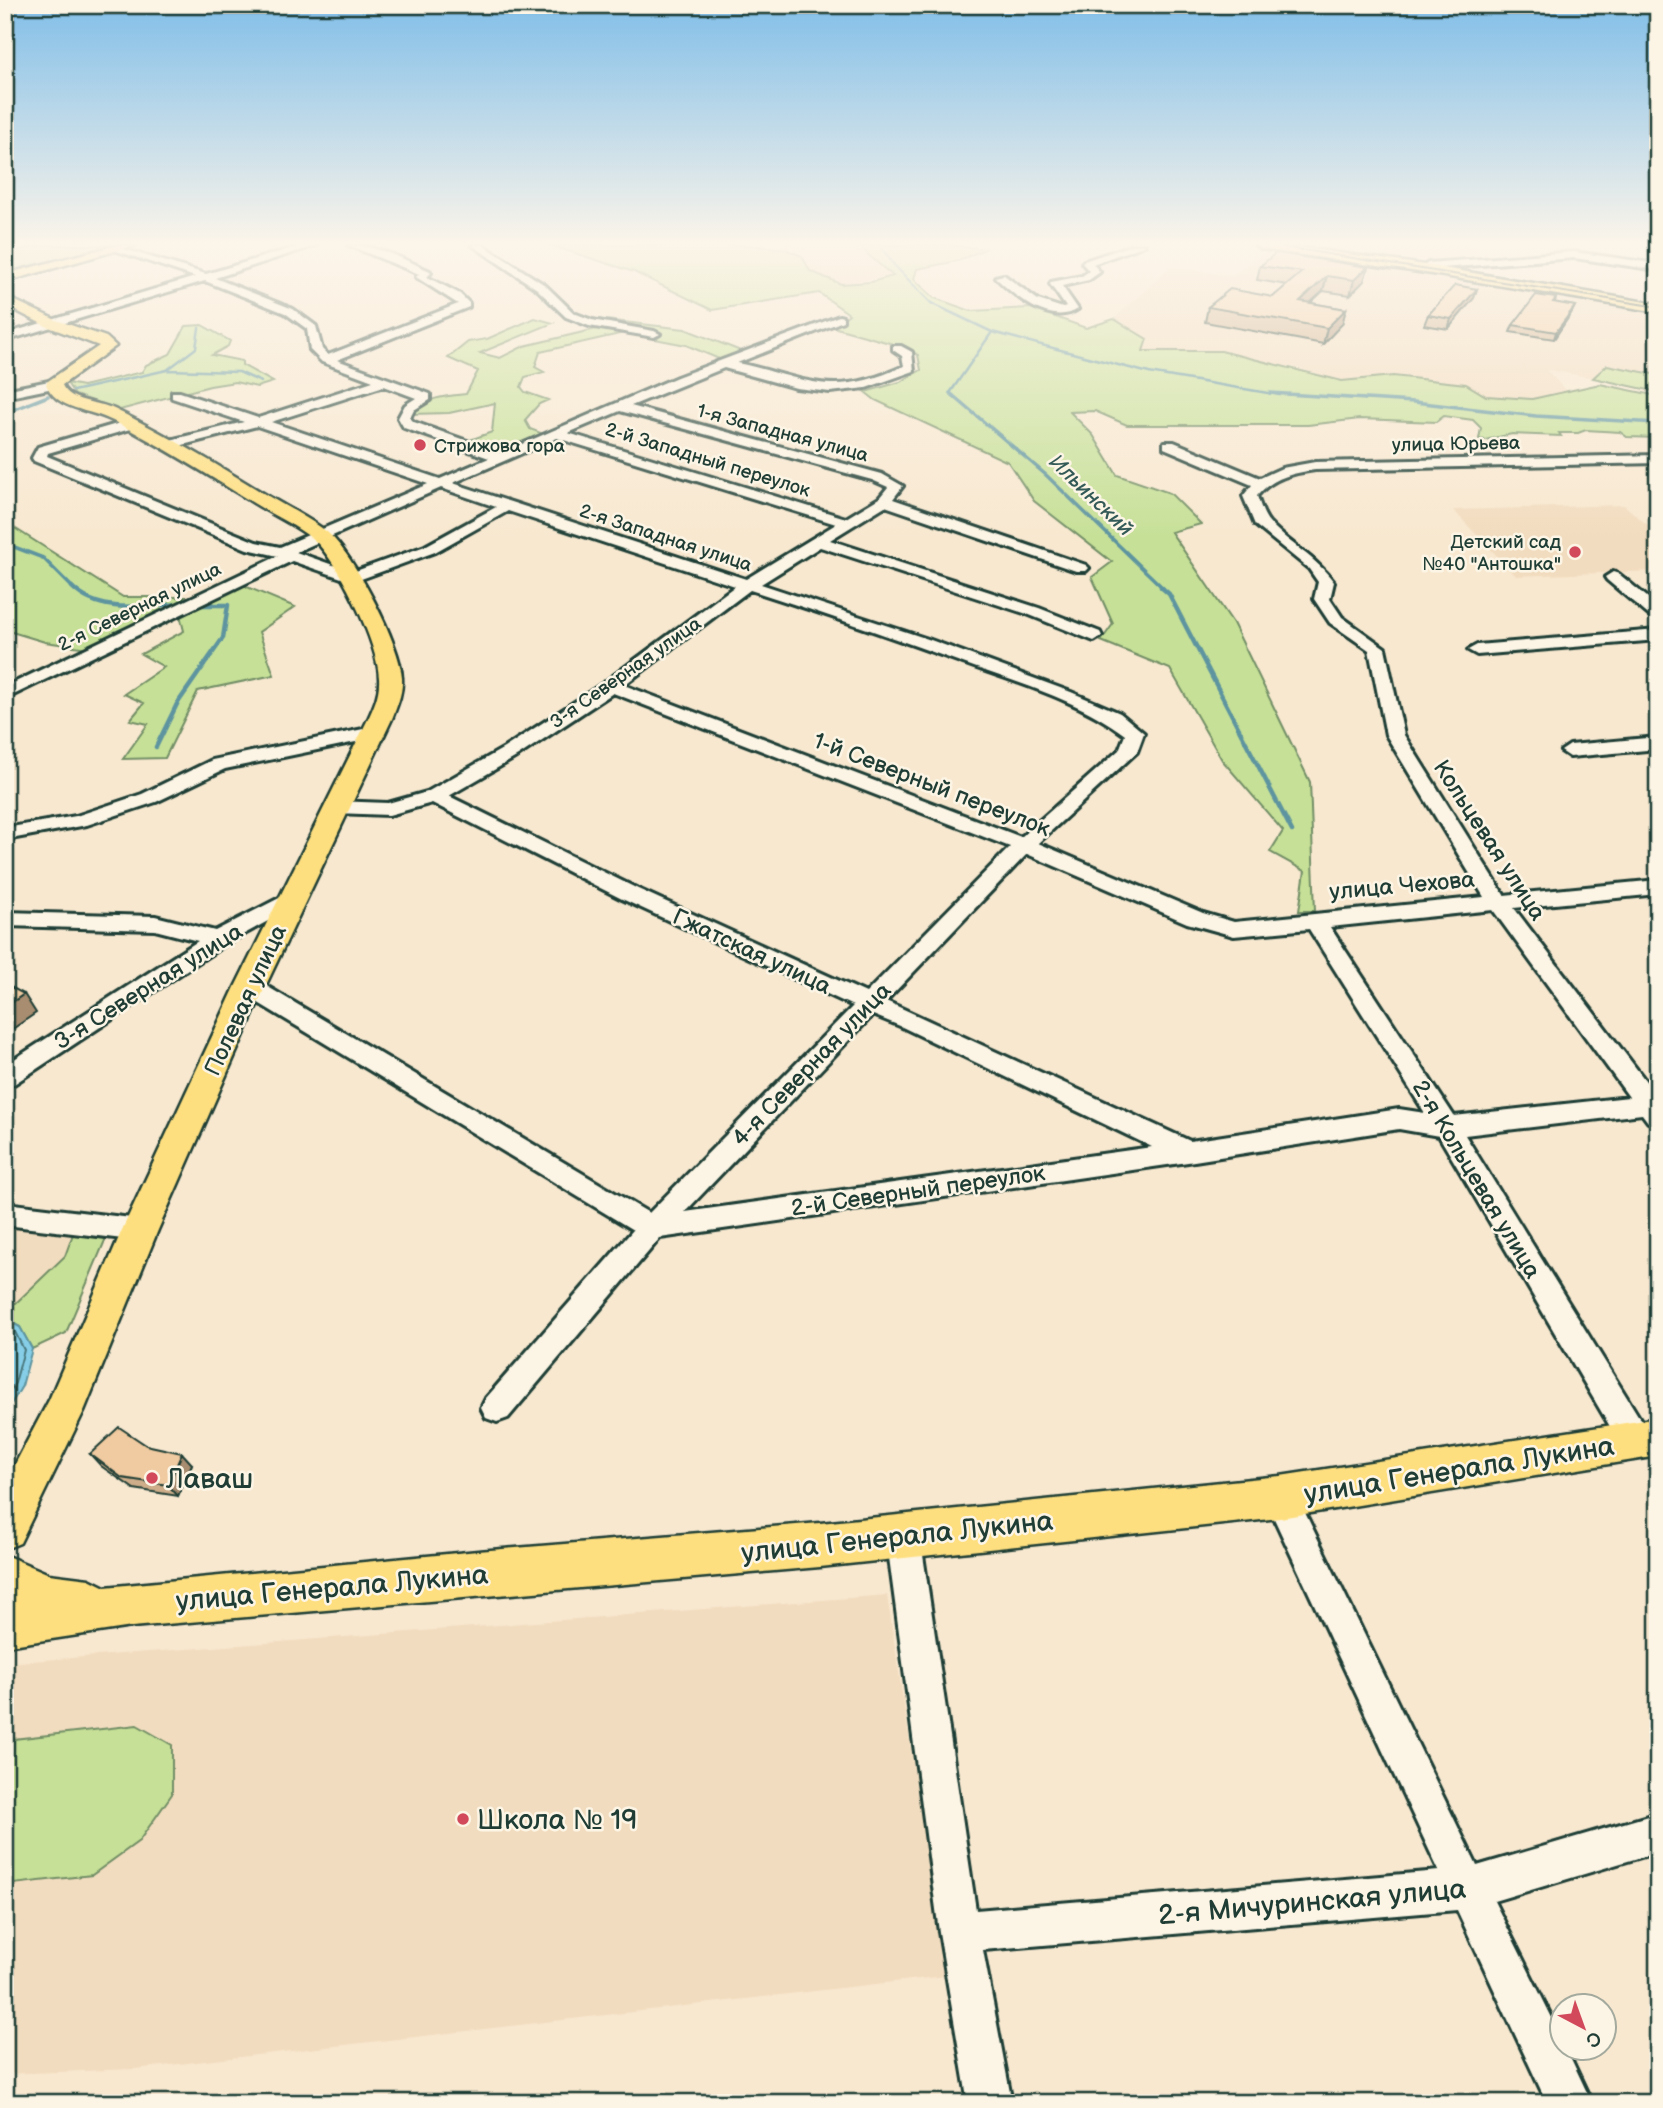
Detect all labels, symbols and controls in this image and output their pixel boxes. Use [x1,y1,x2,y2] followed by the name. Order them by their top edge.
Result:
[694,400,871,467] street label: 1-я Западная улица
[602,418,813,503] street label: 2-й Западный переулок
[1392,432,1520,457] street label: улица Юрьева
[434,435,565,458] place label: Стрижова гора
[412,437,428,453] marker: Стрижова гора
[1044,449,1138,541] water label: Ильинский
[576,500,755,577] street label: 2-я Западная улица
[1422,531,1561,576] place label: Детский сад №40 "Антошка"
[1567,544,1583,560] marker: Детский сад №40 "Антошка"
[54,558,225,657] street label: 2-я Северная улица
[546,612,706,734] street label: 3-я Северная улица
[809,727,1055,843] street label: 1-й Северный переулок
[1427,755,1552,926] street label: Кольцевая улица
[1328,866,1476,906] street label: улица Чехова
[668,903,836,1001] street label: Гжатская улица
[49,917,248,1056] street label: 3-я Северная улица
[199,920,293,1080] street label: Полевая улица
[726,977,897,1152] street label: 4-я Северная улица
[1406,1075,1547,1284] street label: 2-я Кольцевая улица
[789,1159,1048,1223] street label: 2-й Северный переулок
[1302,1430,1617,1511] street label: улица Генерала Лукина
[165,1463,253,1496] place label: Лаваш
[144,1470,160,1486] marker: Лаваш
[740,1505,1055,1570] street label: улица Генерала Лукина
[175,1558,490,1619] street label: улица Генерала Лукина
[477,1804,638,1837] place label: Школа № 19
[455,1811,471,1827] marker: Школа № 19
[1157,1873,1468,1932] street label: 2-я Мичуринская улица
[1548,1993,1618,2062] north arrow
[1581,2026,1606,2052] text: С

